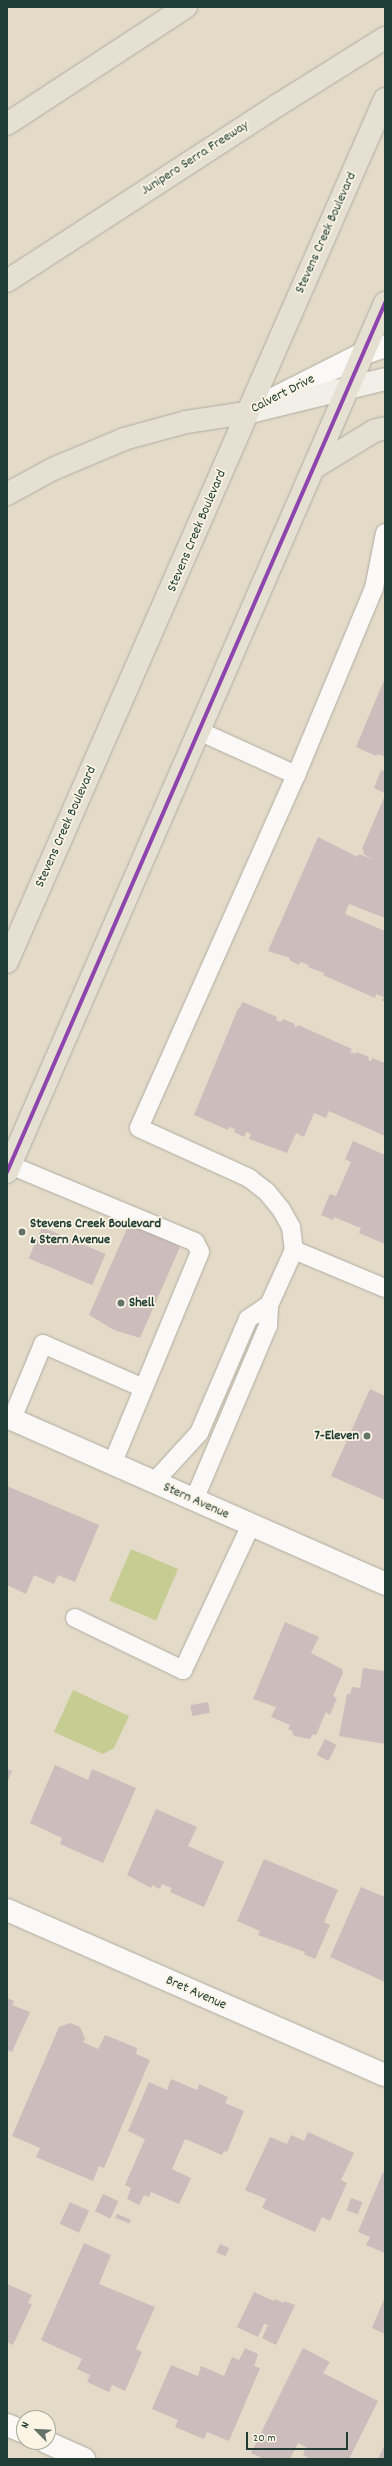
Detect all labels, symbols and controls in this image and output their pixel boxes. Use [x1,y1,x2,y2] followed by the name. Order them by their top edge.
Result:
[138,117,252,199] street label: Junipero Serra Freeway
[292,170,360,296] street label: Stevens Creek Boulevard
[248,371,318,417] street label: Calvert Drive
[164,467,230,595] street label: Stevens Creek Boulevard
[32,764,100,890] street label: Stevens Creek Boulevard
[30,1216,161,1248] place label: Stevens Creek Boulevard & Stern Avenue
[17,1227,27,1237] marker: Stevens Creek Boulevard & Stern Avenue
[129,1295,154,1311] place label: Shell
[116,1298,126,1308] marker: Shell
[315,1428,359,1444] place label: 7-Eleven
[362,1431,372,1441] marker: 7-Eleven
[160,1479,232,1523] street label: Stern Avenue
[163,1972,229,2014] street label: Bret Avenue
[16,2410,56,2450] north arrow
[18,2420,34,2431] text: N
[248,2424,350,2450] scale bar
[253,2430,276,2447] text: 20 m

